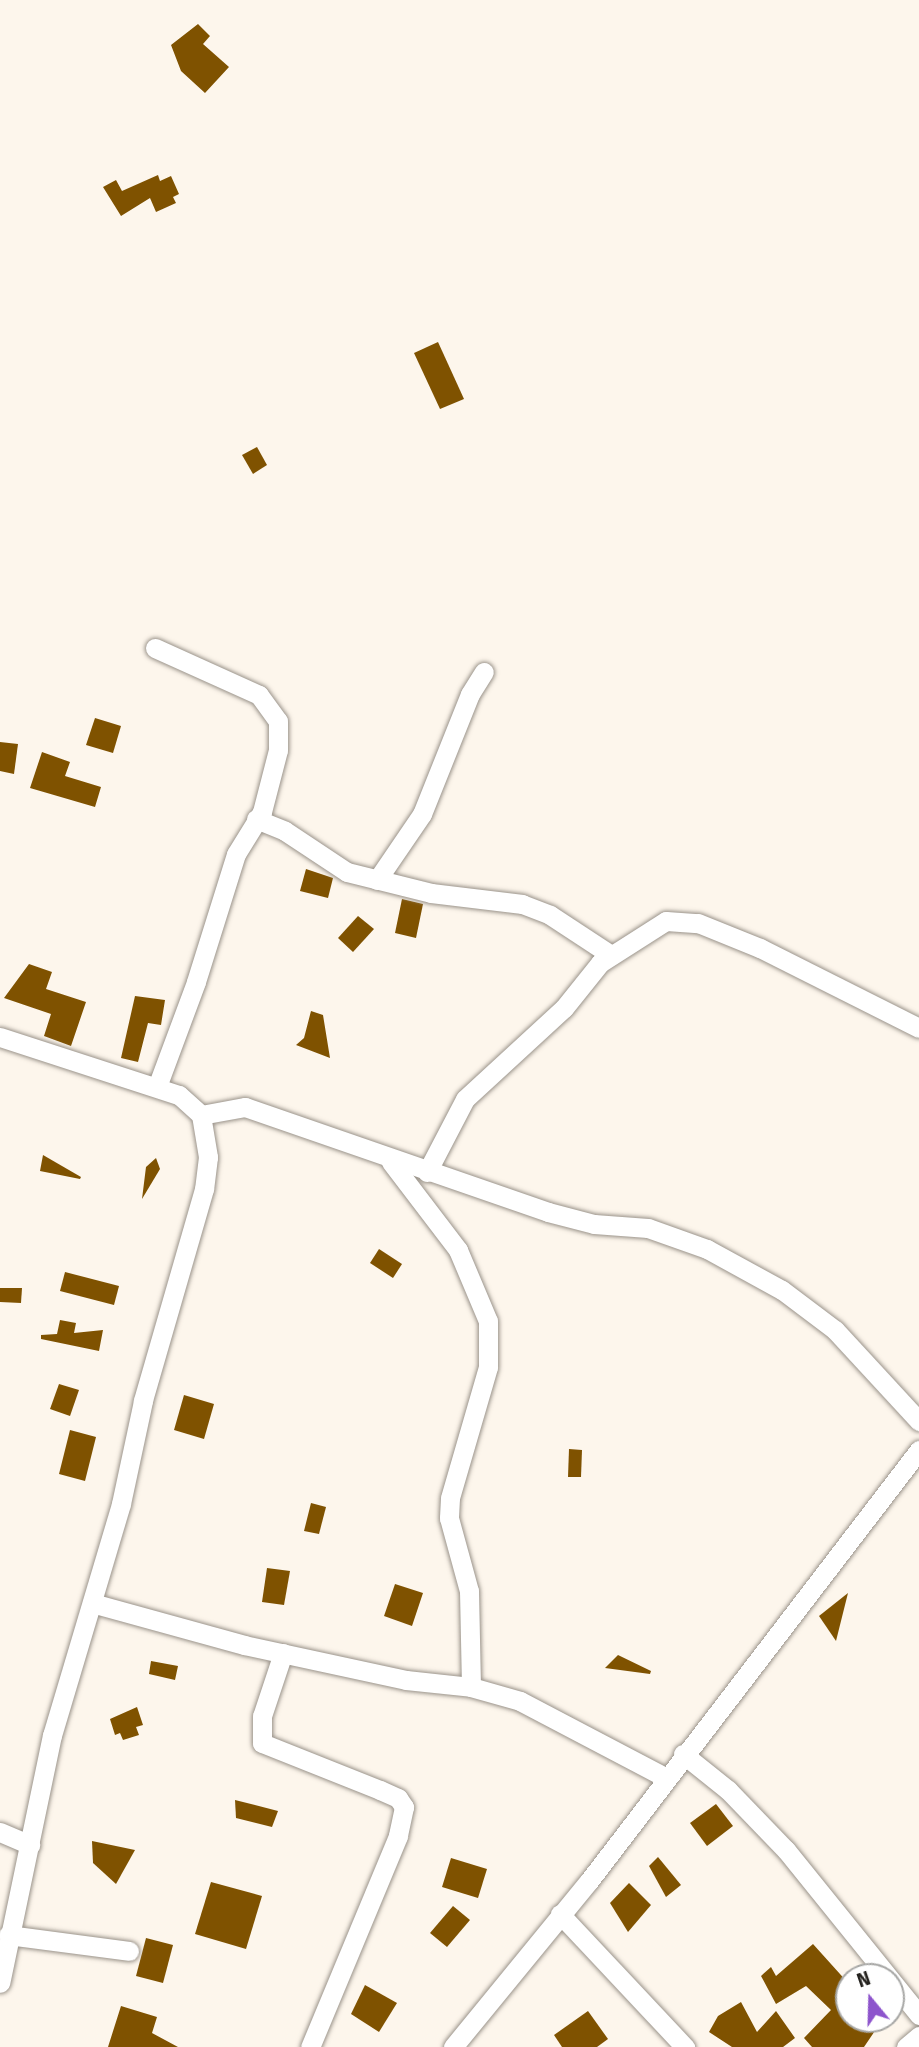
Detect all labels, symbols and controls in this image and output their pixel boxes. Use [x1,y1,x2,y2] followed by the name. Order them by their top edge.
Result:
[835,1963,905,2033] north arrow
[854,1967,873,1992] text: N

